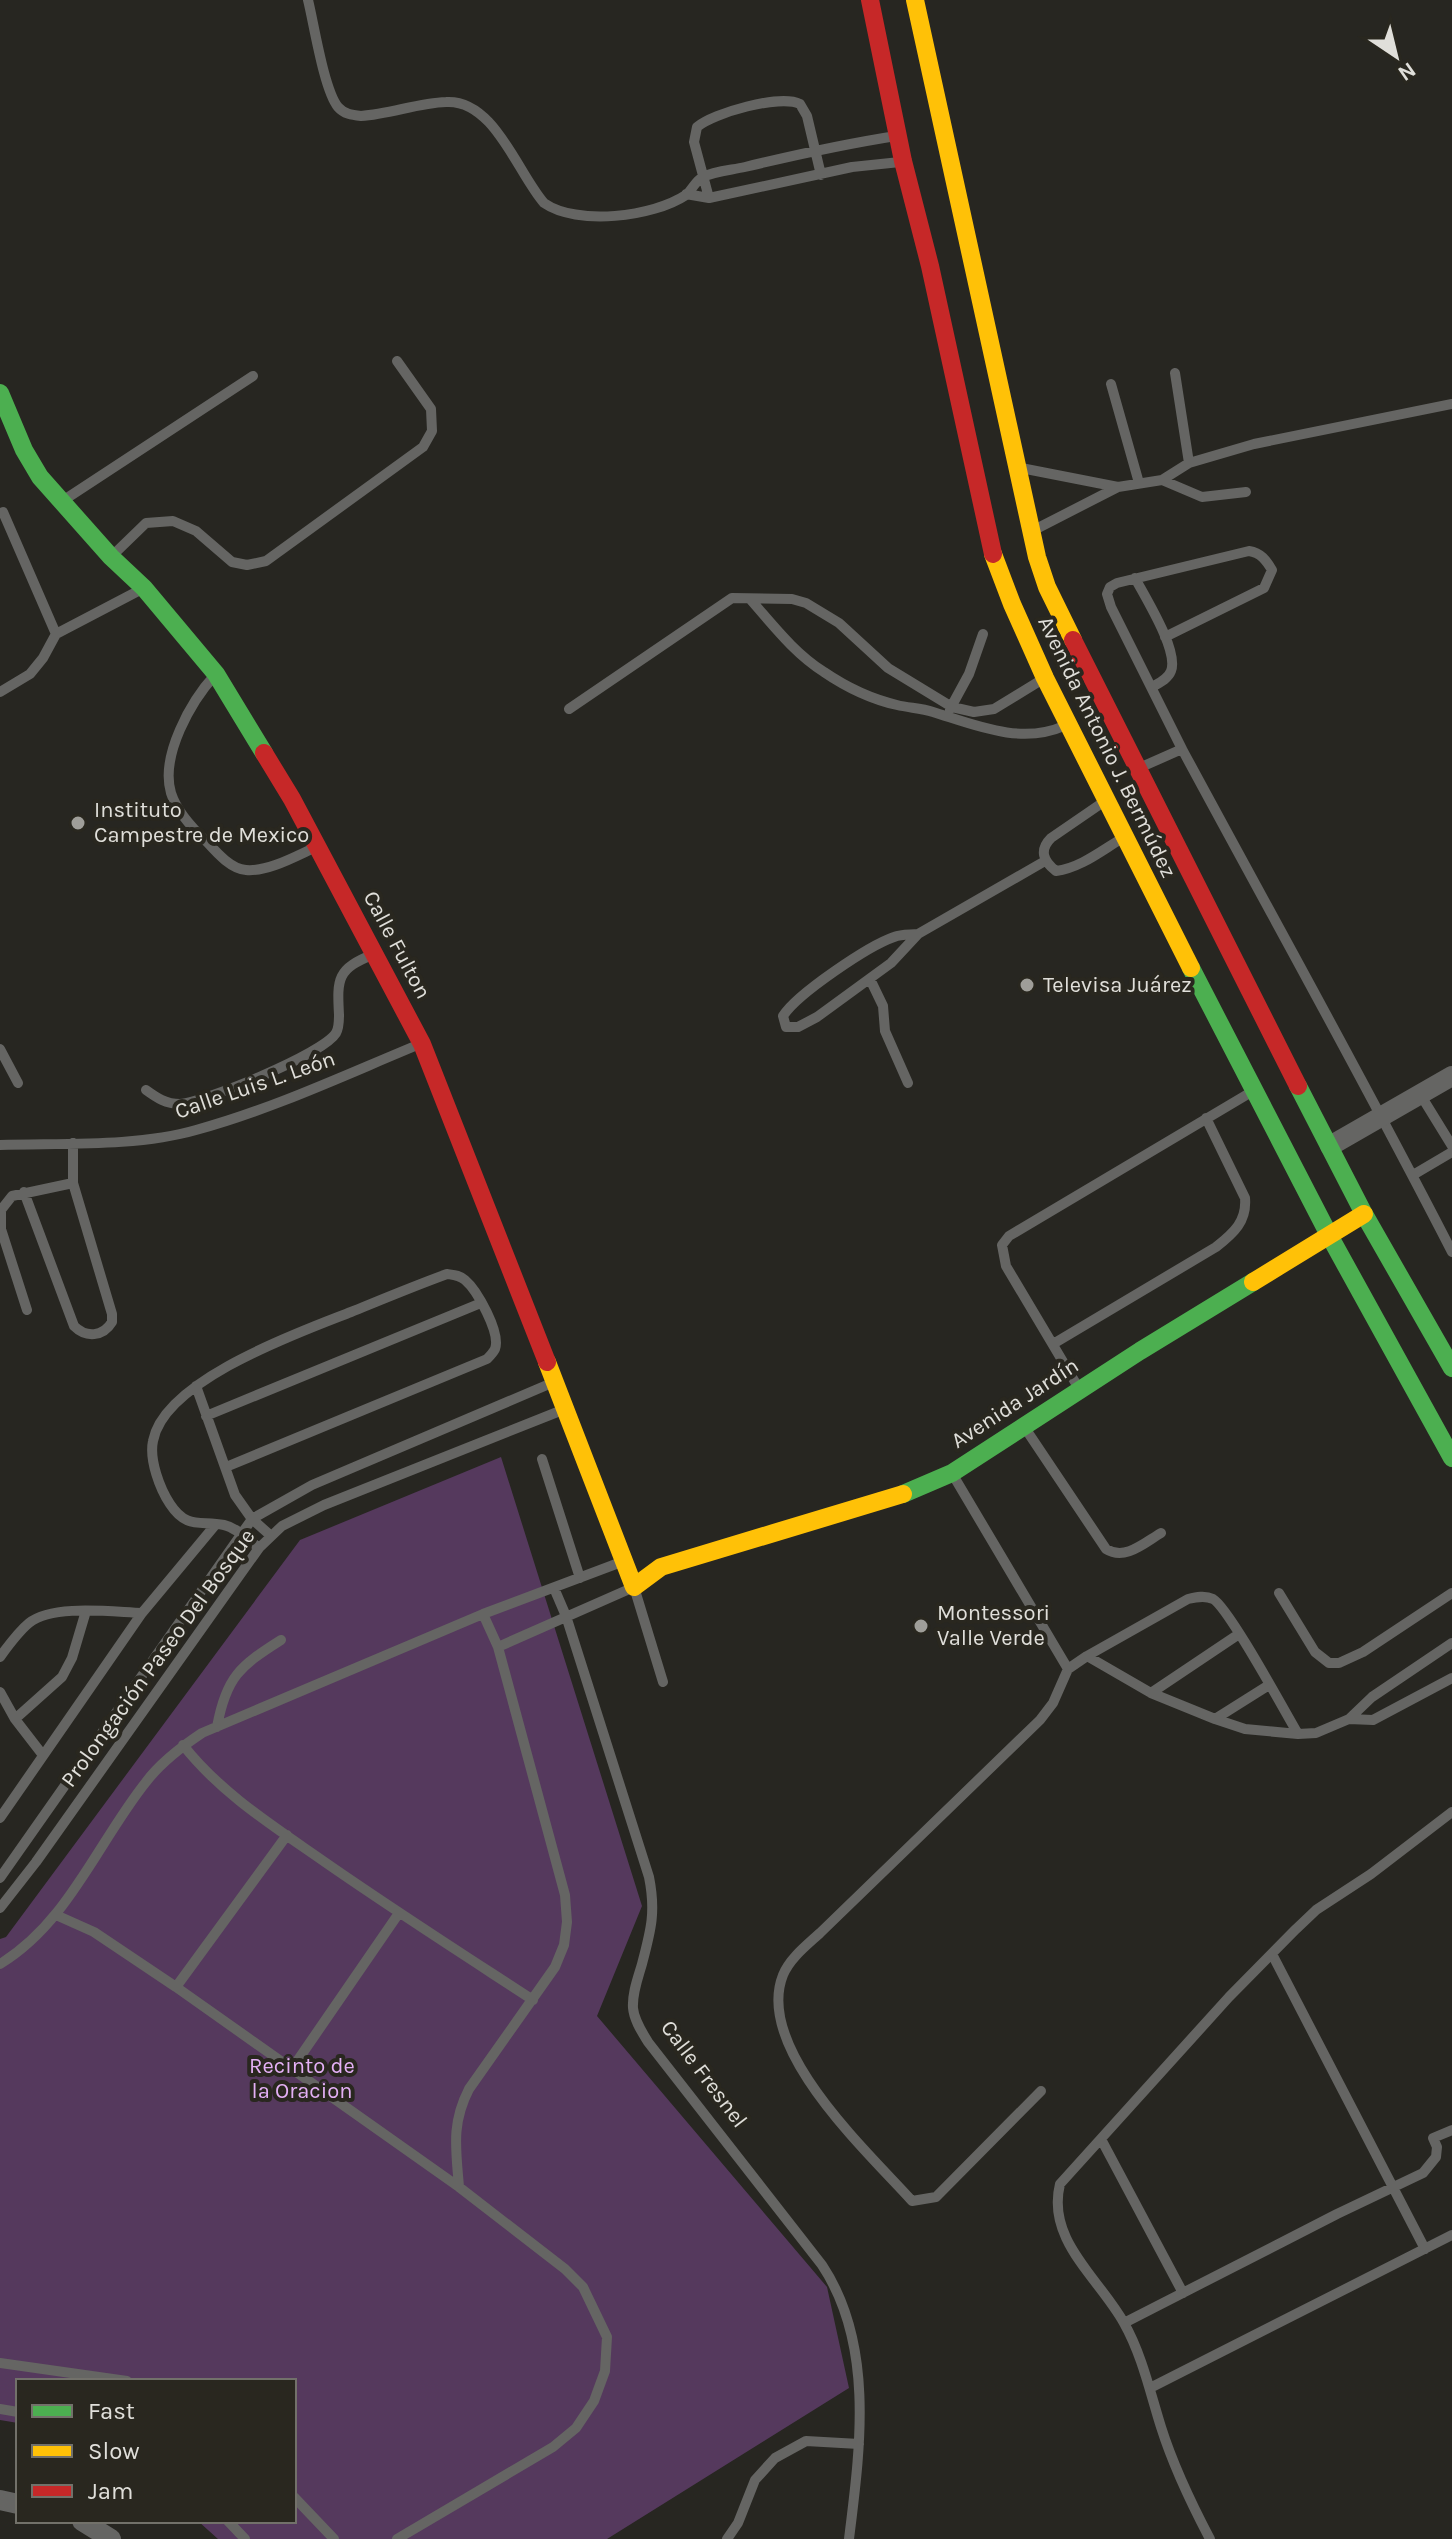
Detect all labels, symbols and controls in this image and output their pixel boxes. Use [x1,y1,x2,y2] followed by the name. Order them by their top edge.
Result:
[1356,16,1436,96] north arrow
[1393,56,1421,87] text: N
[1032,612,1182,882] street label: Avenida Antonio J. Bermúdez
[94,797,309,848] place label: Instituto Campestre de Mexico
[69,814,87,832] marker: Instituto Campestre de Mexico
[358,887,436,1003] street label: Calle Fulton
[1043,972,1192,998] place label: Televisa Juárez
[1018,976,1036,994] marker: Televisa Juárez
[171,1045,339,1125] street label: Calle Luis L. León
[946,1352,1084,1454] street label: Avenida Jardín
[56,1524,260,1792] street label: Prolongación Paseo Del Bosque
[937,1600,1050,1651] place label: Montessori Valle Verde
[912,1617,930,1635] marker: Montessori Valle Verde
[655,2015,753,2133] street label: Calle Fresnel
[249,2053,355,2104] park label: Recinto de la Oracion
[16,2379,296,2523] legend
[88,2397,135,2425] text: Fast
[88,2437,140,2465] text: Slow
[88,2477,133,2505] text: Jam

